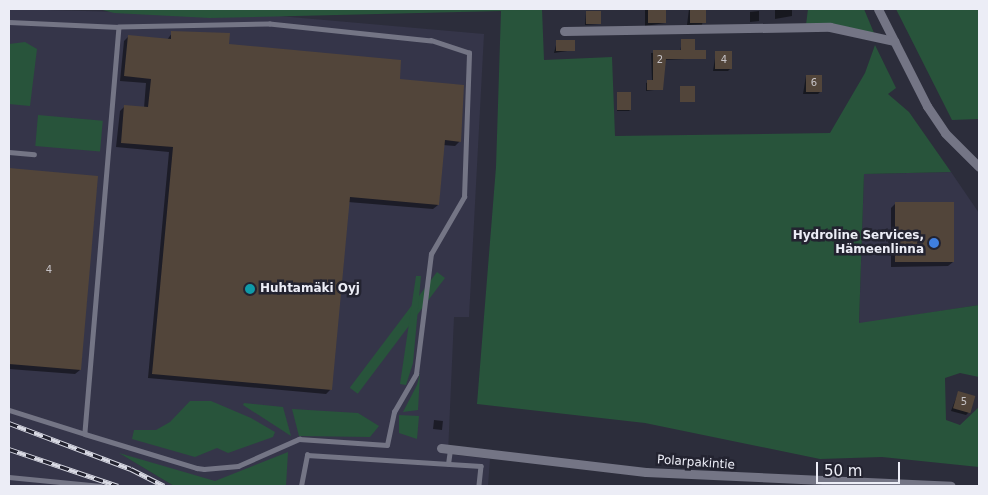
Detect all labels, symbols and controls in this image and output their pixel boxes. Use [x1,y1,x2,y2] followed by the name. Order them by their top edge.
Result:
[657,54,663,66] house number: 2
[721,54,727,66] house number: 4
[811,77,817,89] house number: 6
[793,229,924,257] place label: Hydroline Services, Hämeenlinna
[928,237,940,249] marker: Hydroline Services, Hämeenlinna
[46,264,52,276] house number: 4
[260,282,360,296] place label: Huhtamäki Oyj
[244,283,256,295] marker: Huhtamäki Oyj
[961,396,967,408] house number: 5
[818,452,902,484] scale bar
[657,453,735,473] street label: Polarpakintie
[824,462,862,480] text: 50 m

